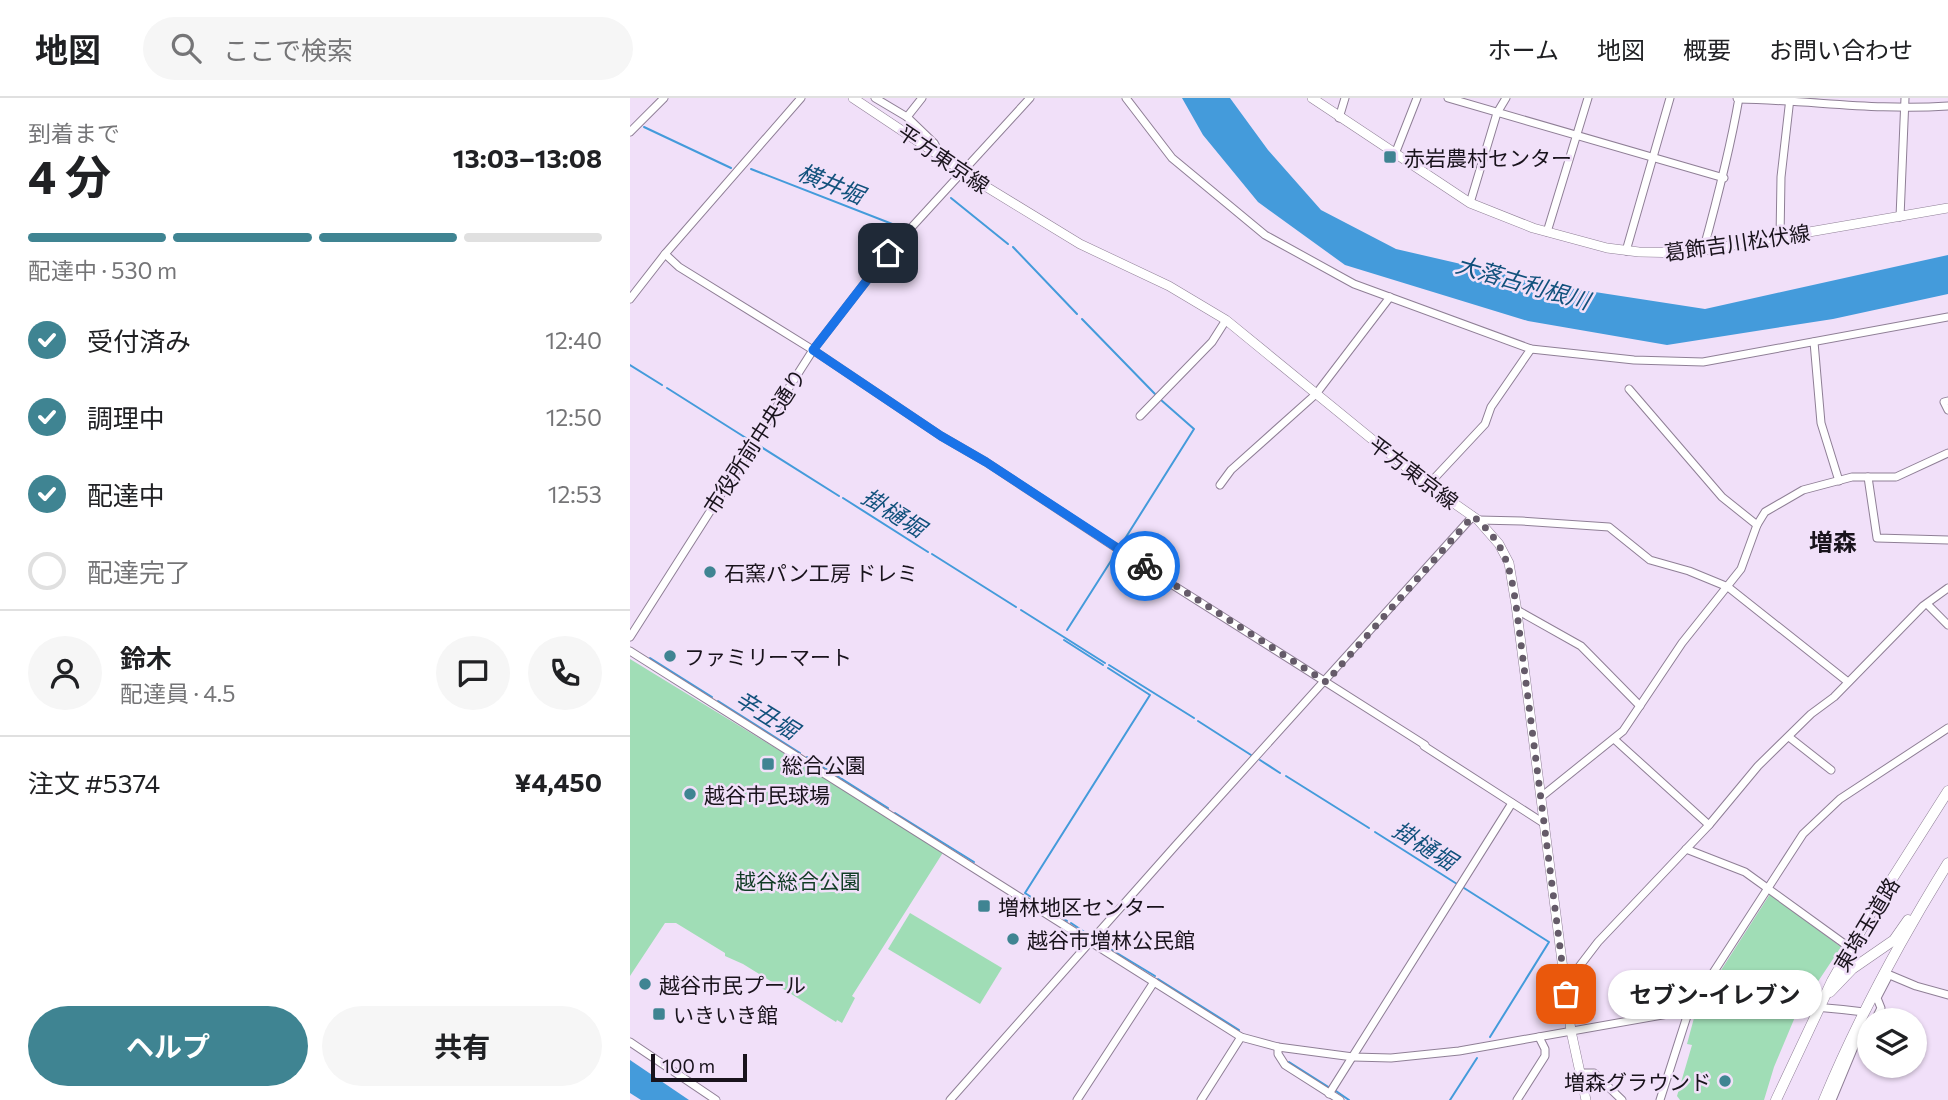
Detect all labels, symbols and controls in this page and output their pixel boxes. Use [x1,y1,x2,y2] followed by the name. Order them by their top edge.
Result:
[143,17,633,80] search box
[35,28,101,69] text: 地図
[167,29,205,67] icon: search
[223,34,353,65] text: ここで検索
[1488,35,1559,64] text: ホーム
[1597,35,1645,64] text: 地図
[1683,35,1731,64] text: 概要
[1769,35,1913,64] text: お問い合わせ
[893,118,995,198] street label: 平方東京線
[28,119,120,147] text: 到着まで
[453,142,602,173] text: 13:03–13:08
[1404,145,1572,170] place label: 赤岩農村センター
[28,147,111,203] text: 4 分
[1382,149,1398,165] marker: 赤岩農村センター
[794,157,871,210] water label: 横井堀
[1662,219,1812,265] street label: 葛飾吉川松伏線
[858,223,918,283] pin
[869,234,907,272] icon: home
[1453,250,1596,315] water label: 大落古利根川
[28,256,177,284] text: 配達中 · 530 m
[28,321,66,359] icon: check
[87,325,191,356] text: 受付済み
[545,326,602,354] text: 12:40
[698,364,810,518] street label: 市役所前中央通り
[28,398,66,436] icon: check
[87,402,165,433] text: 調理中
[546,403,602,431] text: 12:50
[1365,430,1463,514] street label: 平方東京線
[28,475,66,513] icon: check
[87,479,165,510] text: 配達中
[548,480,602,508] text: 12:53
[857,482,933,544] water label: 掛樋堀
[1809,527,1857,556] district label: 増森
[1110,531,1180,601] courier
[1126,547,1164,585] icon: bike
[87,556,191,587] text: 配達完了
[724,560,918,585] place label: 石窯パン工房 ドレミ
[702,564,718,580] marker: 石窯パン工房 ドレミ
[28,636,102,710] button: person
[436,636,510,710] button: chat
[528,636,602,710] button: phone
[120,642,172,673] text: 鈴木
[684,644,852,669] place label: ファミリーマート
[662,648,678,664] marker: ファミリーマート
[120,679,236,707] text: 配達員 · 4.5
[730,684,806,746] water label: 辛丑堀
[782,752,866,777] place label: 総合公園
[760,756,776,772] marker: 総合公園
[515,766,602,797] text: ¥4,450
[28,767,160,798] text: 注文 #5374
[704,782,830,807] place label: 越谷市民球場
[682,786,698,802] marker: 越谷市民球場
[1388,815,1464,877] water label: 掛樋堀
[735,868,861,893] park label: 越谷総合公園
[1828,873,1904,975] street label: 東埼玉道路
[998,894,1166,919] place label: 増林地区センター
[976,898,992,914] marker: 増林地区センター
[1027,927,1195,952] place label: 越谷市増林公民館
[1005,931,1021,947] marker: 越谷市増林公民館
[1536,964,1596,1024] pin
[1608,970,1822,1018] callout: セブン-イレブン
[659,972,806,997] place label: 越谷市民プール
[1547,975,1585,1013] icon: bag
[637,976,653,992] marker: 越谷市民プール
[1630,980,1800,1008] text: セブン-イレブン
[673,1002,778,1027] place label: いきいき館
[28,1006,308,1086] button: ヘルプ
[322,1006,602,1086] button: 共有
[651,1006,667,1022] marker: いきいき館
[1857,1008,1927,1078] map controls
[1857,1008,1927,1078] button: layers
[651,1051,747,1083] scale bar
[662,1054,715,1077] text: 100 m
[1564,1069,1711,1094] place label: 増森グラウンド
[1717,1073,1733,1089] marker: 増森グラウンド

